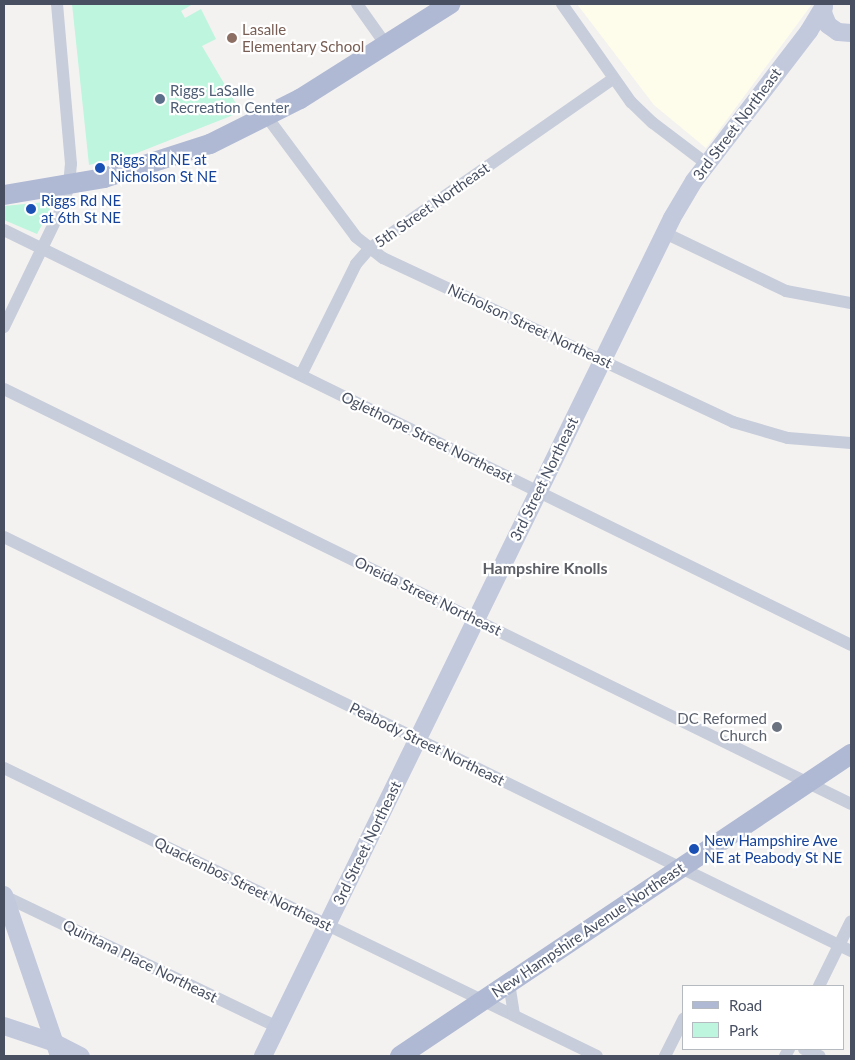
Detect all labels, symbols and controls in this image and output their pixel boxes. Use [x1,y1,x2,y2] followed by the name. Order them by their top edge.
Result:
[242,20,365,55] place label: Lasalle Elementary School
[226,32,238,44] marker: Lasalle Elementary School
[689,64,785,184] street label: 3rd Street Northeast
[170,81,289,116] place label: Riggs LaSalle Recreation Center
[154,93,166,105] marker: Riggs LaSalle Recreation Center
[110,150,217,185] place label: Riggs Rd NE at Nicholson St NE
[371,159,493,251] street label: 5th Street Northeast
[94,162,106,174] marker: Riggs Rd NE at Nicholson St NE
[41,191,121,226] place label: Riggs Rd NE at 6th St NE
[25,203,37,215] marker: Riggs Rd NE at 6th St NE
[445,280,615,372] street label: Nicholson Street Northeast
[338,388,516,486] street label: Oglethorpe Street Northeast
[506,414,582,544] street label: 3rd Street Northeast
[352,553,504,639] street label: Oneida Street Northeast
[482,558,608,578] district label: Hampshire Knolls
[346,699,508,789] street label: Peabody Street Northeast
[677,709,767,744] place label: DC Reformed Church
[771,721,783,733] marker: DC Reformed Church
[329,778,405,908] street label: 3rd Street Northeast
[704,831,843,866] place label: New Hampshire Ave NE at Peabody St NE
[151,833,335,935] street label: Quackenbos Street Northeast
[688,843,700,855] marker: New Hampshire Ave NE at Peabody St NE
[488,858,688,1002] street label: New Hampshire Avenue Northeast
[60,916,220,1006] street label: Quintana Place Northeast
[682,985,845,1050] legend
[729,996,762,1014] text: Road
[729,1021,758,1039] text: Park

